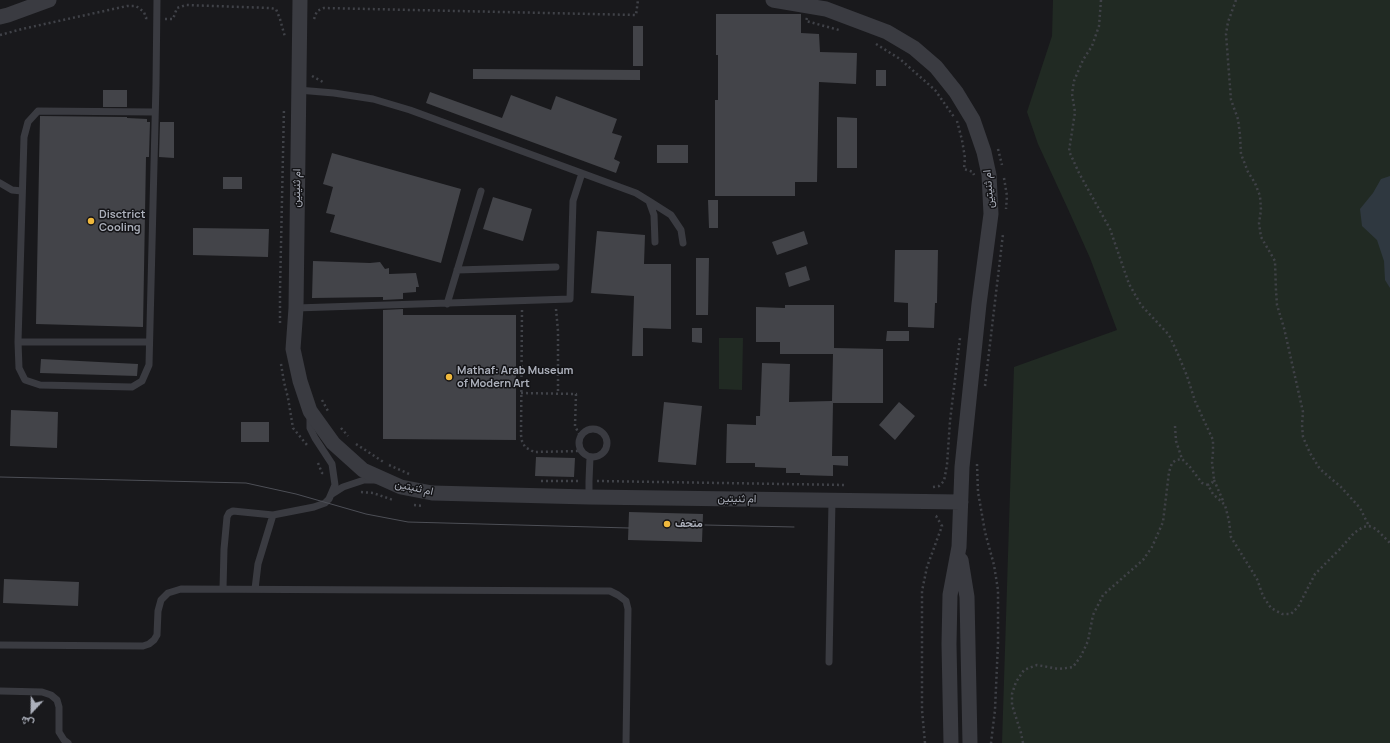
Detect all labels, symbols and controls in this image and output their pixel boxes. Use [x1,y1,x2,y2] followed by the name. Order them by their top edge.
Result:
[290,168,304,208] street label: ام ثنيتين
[981,169,997,209] street label: ام ثنيتين
[99,208,145,234] place label: Disctrict Cooling
[86,216,96,226] marker: Disctrict Cooling
[457,364,573,390] place label: Mathaf: Arab Museum of Modern Art
[444,372,454,382] marker: Mathaf: Arab Museum of Modern Art
[394,478,434,498] street label: ام ثنيتين
[717,492,757,506] street label: ام ثنيتين
[675,517,703,531] place label: متحف
[662,519,672,529] marker: متحف
[12,691,52,731] north arrow
[18,713,36,732] text: ش

